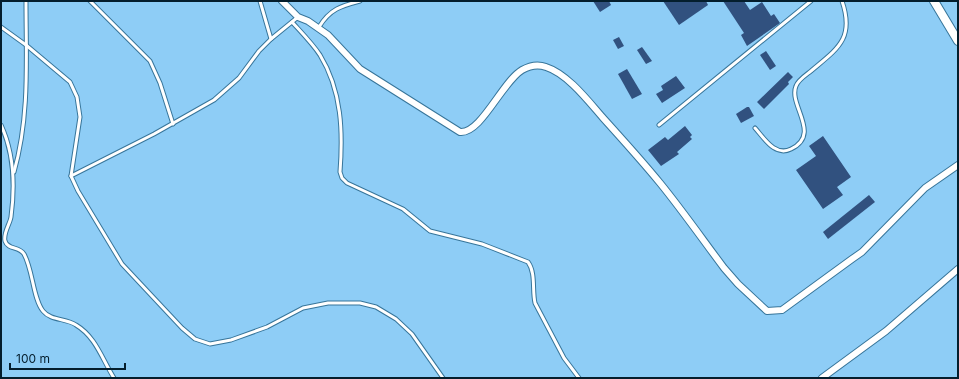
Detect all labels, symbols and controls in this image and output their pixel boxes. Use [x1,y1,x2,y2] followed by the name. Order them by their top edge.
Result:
[10,345,125,371] scale bar
[16,351,50,366] text: 100 m

